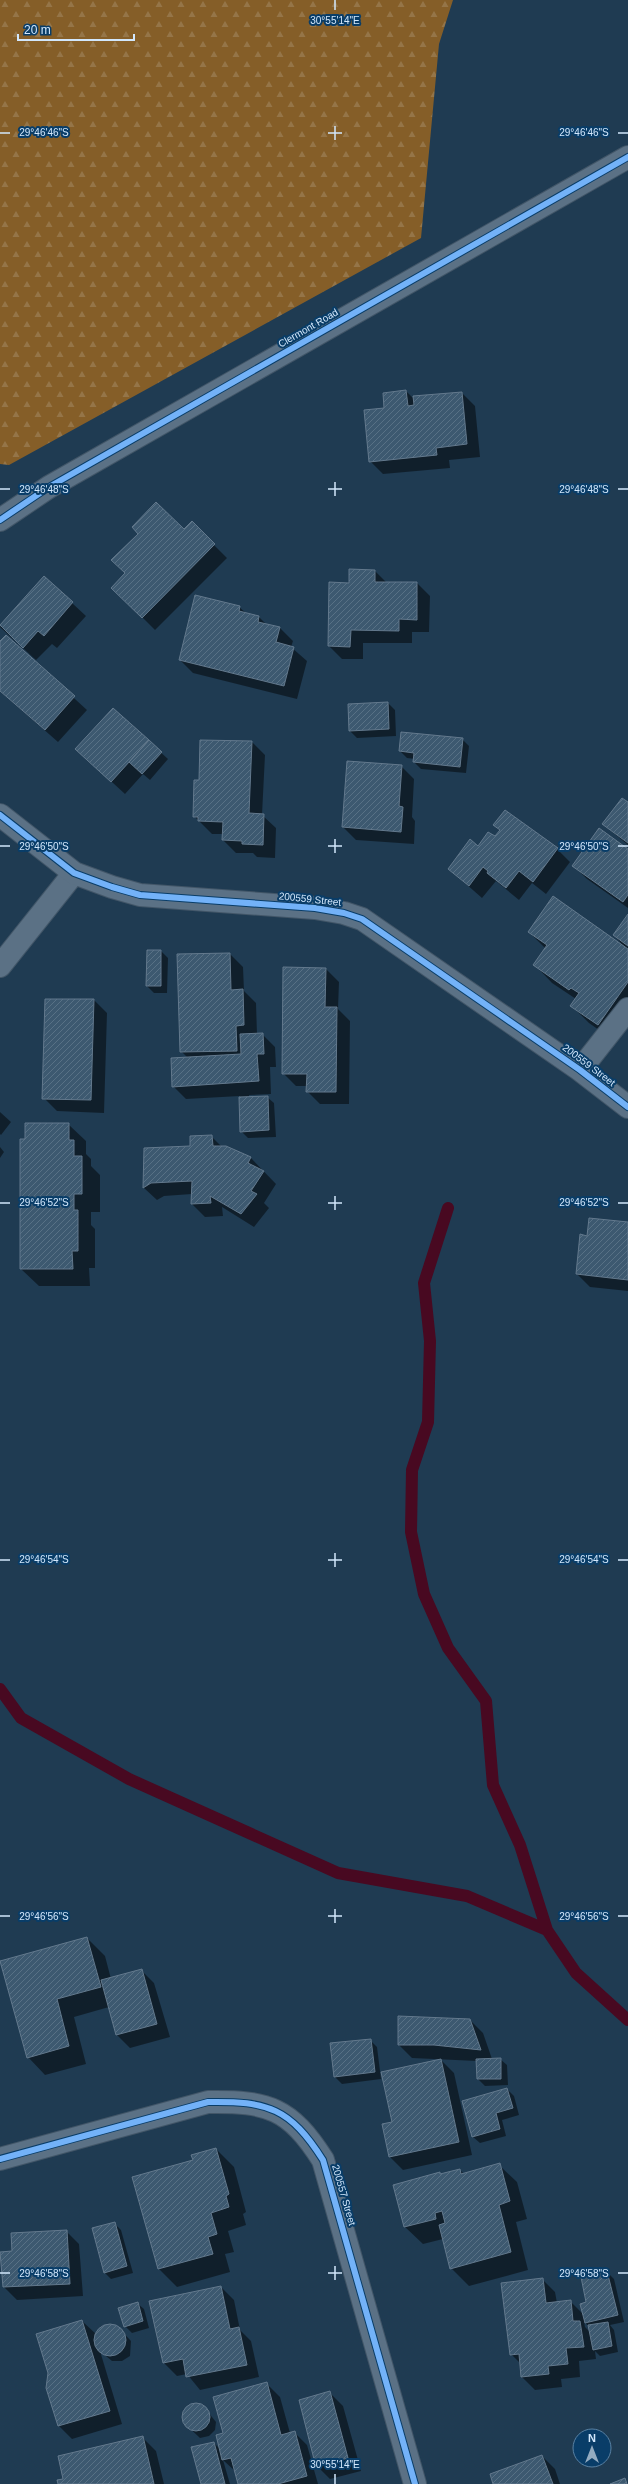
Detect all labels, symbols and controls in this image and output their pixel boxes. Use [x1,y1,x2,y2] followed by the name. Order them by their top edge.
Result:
[310,15,360,26] text: 30°55'14"E
[18,16,134,42] scale bar
[24,23,51,37] text: 20 m
[19,127,69,138] text: 29°46'46"S
[559,127,609,138] text: 29°46'46"S
[276,306,340,350] street label: Clermont Road
[19,484,69,495] text: 29°46'48"S
[559,484,609,495] text: 29°46'48"S
[19,841,69,852] text: 29°46'50"S
[559,841,609,852] text: 29°46'50"S
[278,890,342,908] street label: 200559 Street
[561,1042,618,1088] street label: 200559 Street
[19,1197,69,1208] text: 29°46'52"S
[559,1197,609,1208] text: 29°46'52"S
[19,1554,69,1565] text: 29°46'54"S
[559,1554,609,1565] text: 29°46'54"S
[19,1911,69,1922] text: 29°46'56"S
[559,1911,609,1922] text: 29°46'56"S
[330,2163,358,2227] street label: 200557 Street
[19,2268,69,2279] text: 29°46'58"S
[559,2268,609,2279] text: 29°46'58"S
[572,2428,612,2468] north arrow
[588,2432,596,2444] text: N
[310,2459,360,2470] text: 30°55'14"E

